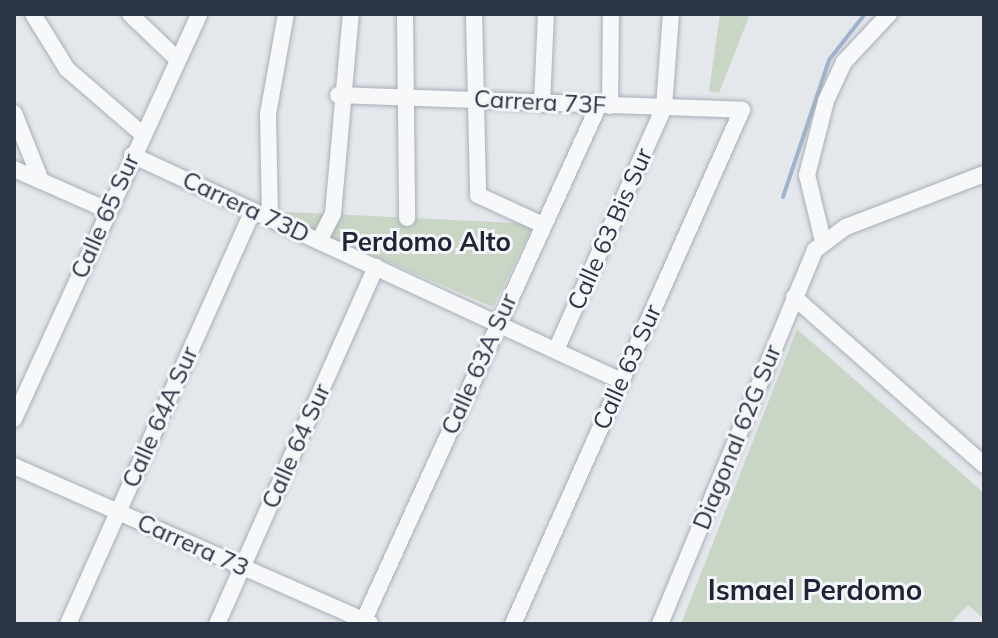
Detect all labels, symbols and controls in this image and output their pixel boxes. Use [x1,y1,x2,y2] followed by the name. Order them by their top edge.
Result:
[473,84,607,120] street label: Carrera 73F
[561,144,659,314] street label: Calle 63 Bis Sur
[65,149,145,283] street label: Calle 65 Sur
[178,165,314,249] street label: Carrera 73D
[341,226,511,258] district label: Perdomo Alto
[435,289,523,439] street label: Calle 63A Sur
[587,300,667,434] street label: Calle 63 Sur
[687,340,787,534] street label: Diagonal 62G Sur
[116,342,204,492] street label: Calle 64A Sur
[256,379,336,513] street label: Calle 64 Sur
[133,508,253,582] street label: Carrera 73
[708,573,922,607] district label: Ismael Perdomo

